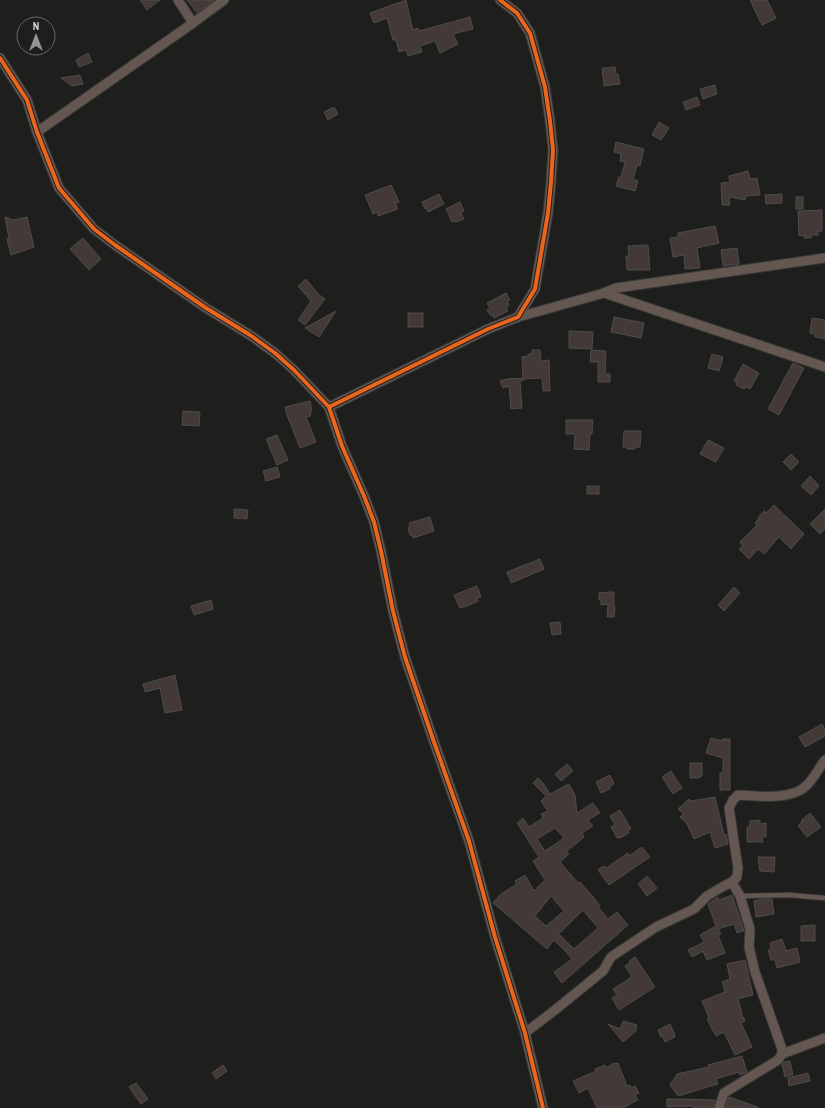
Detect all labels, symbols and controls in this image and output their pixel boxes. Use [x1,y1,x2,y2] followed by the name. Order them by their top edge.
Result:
[16,16,56,56] north arrow
[33,19,39,33] text: N

